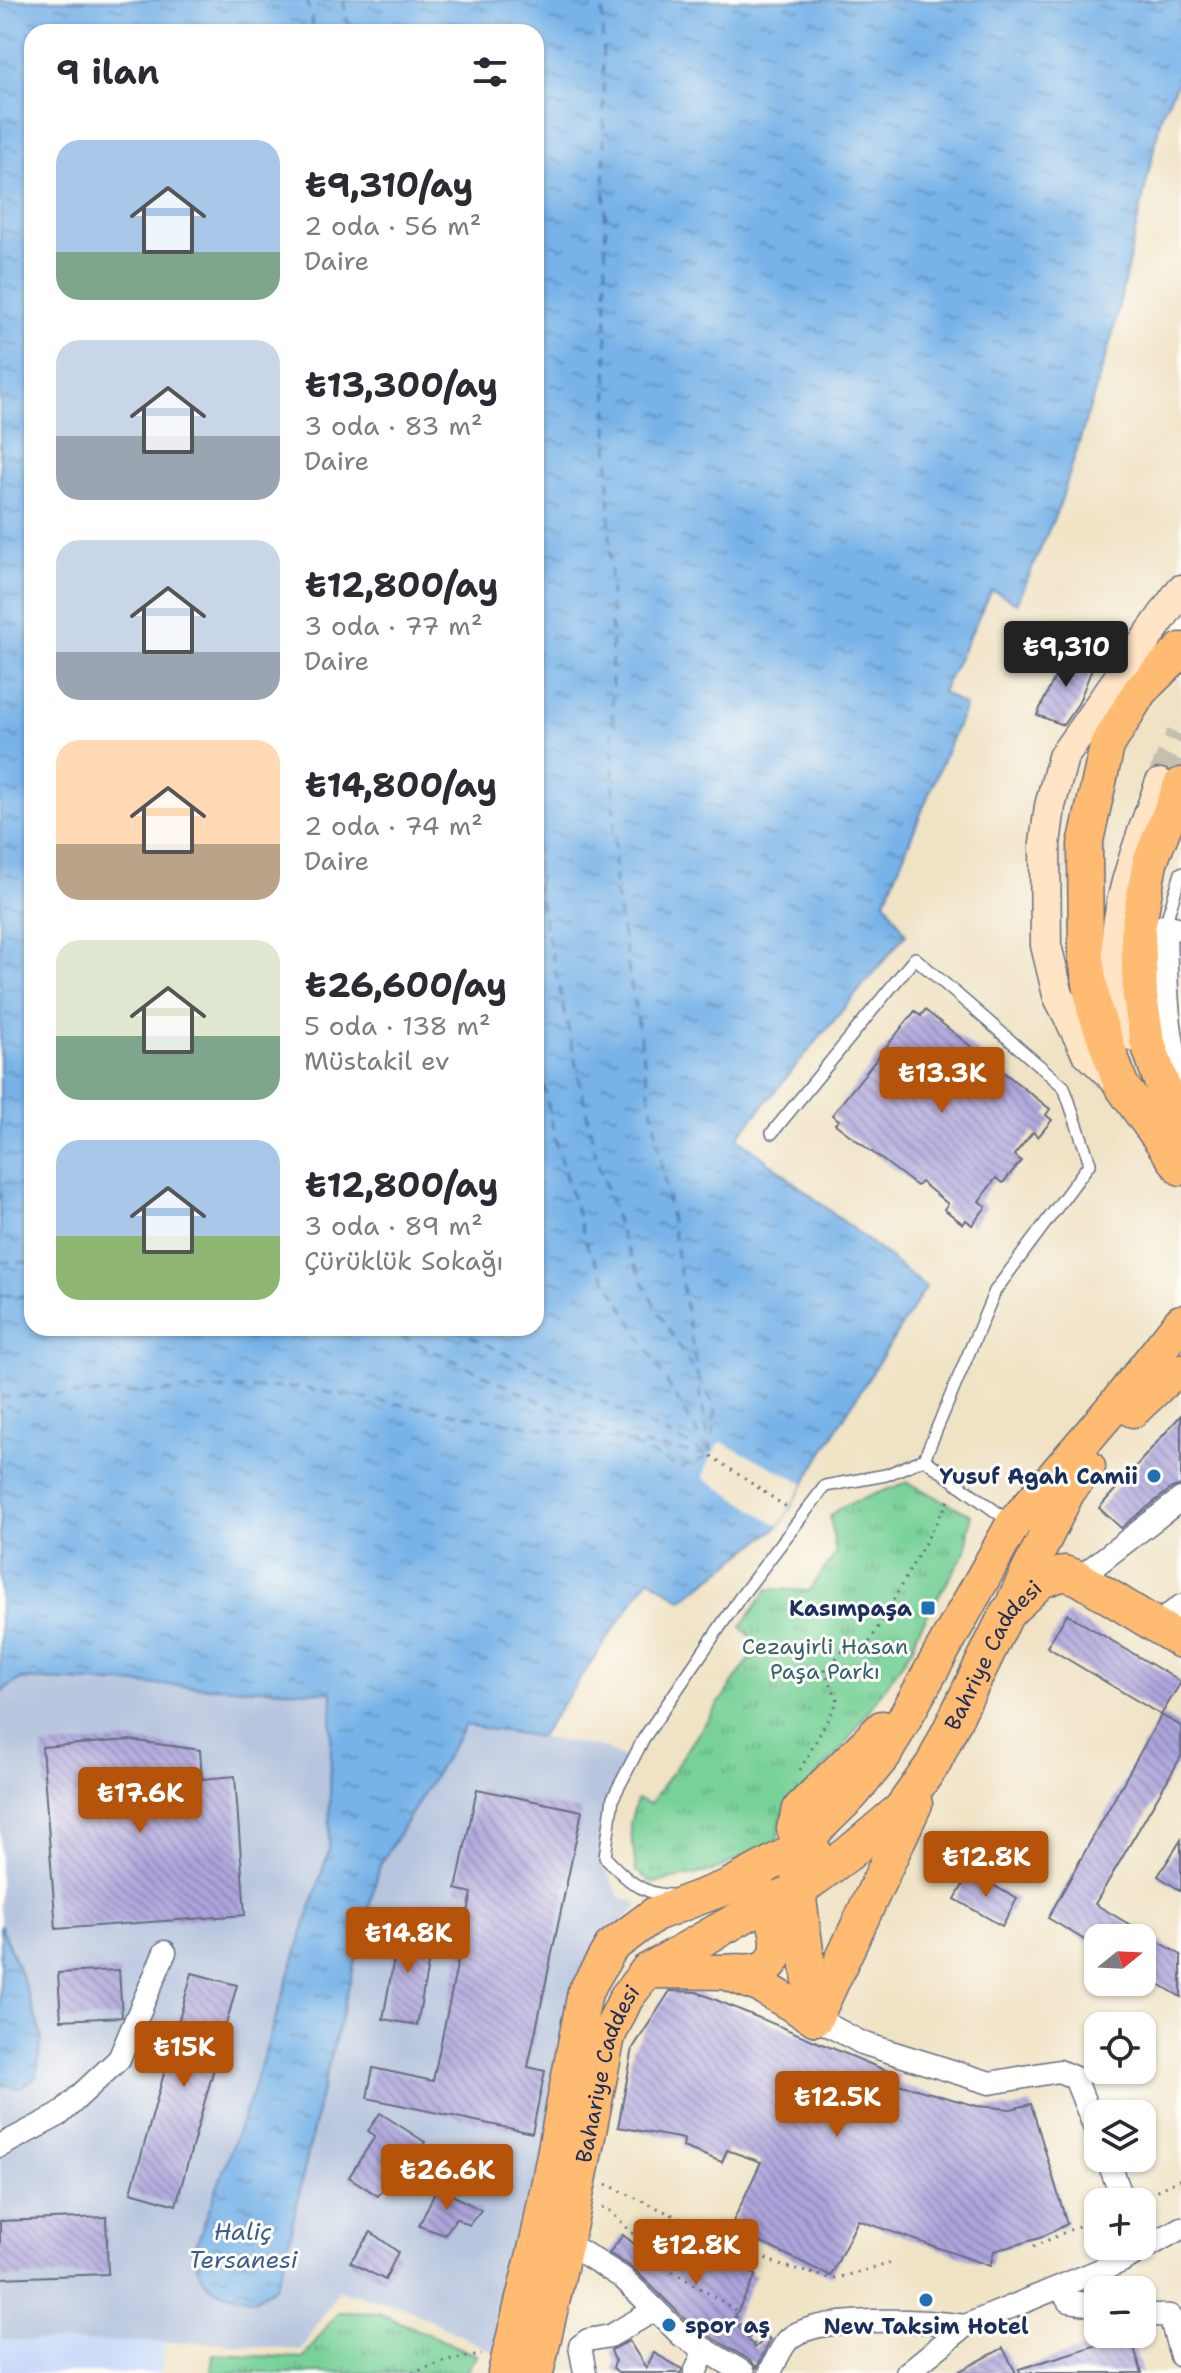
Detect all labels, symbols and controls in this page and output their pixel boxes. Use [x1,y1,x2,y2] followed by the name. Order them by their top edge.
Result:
[56,49,159,95] text: 9 ilan
[468,50,512,94] icon: filters
[304,162,473,208] text: ₺9,310/ay
[120,172,216,268] icon: home
[304,208,482,243] text: 2 oda · 56 m²
[304,243,369,278] text: Daire
[304,362,498,408] text: ₺13,300/ay
[120,372,216,468] icon: home
[304,408,483,443] text: 3 oda · 83 m²
[304,443,369,478] text: Daire
[304,562,498,608] text: ₺12,800/ay
[120,572,216,668] icon: home
[304,608,483,643] text: 3 oda · 77 m²
[1001,621,1131,689] pin: ₺9,310
[1022,629,1110,664] text: ₺9,310
[304,643,369,678] text: Daire
[304,762,497,808] text: ₺14,800/ay
[120,772,216,868] icon: home
[304,808,483,843] text: 2 oda · 74 m²
[304,843,369,878] text: Daire
[304,962,507,1008] text: ₺26,600/ay
[120,972,216,1068] icon: home
[304,1008,491,1043] text: 5 oda · 138 m²
[304,1043,449,1078] text: Müstakil ev
[877,1047,1007,1115] pin: ₺13.3K
[898,1055,986,1090] text: ₺13.3K
[304,1162,498,1208] text: ₺12,800/ay
[120,1172,216,1268] icon: home
[304,1208,483,1243] text: 3 oda · 89 m²
[304,1243,504,1278] text: Çürüklük Sokağı
[940,1462,1138,1491] place label: Yusuf Agah Camii
[1145,1467,1163,1485] marker: Yusuf Agah Camii
[938,1574,1048,1735] street label: Bahriye Caddesi
[789,1594,912,1623] place label: Kasımpaşa
[919,1599,937,1617] marker: Kasımpaşa
[742,1632,908,1686] park label: Cezayirli Hasan Paşa Parkı
[75,1767,205,1835] pin: ₺17.6K
[96,1775,184,1810] text: ₺17.6K
[921,1831,1051,1899] pin: ₺12.8K
[941,1839,1031,1874] text: ₺12.8K
[343,1907,473,1975] pin: ₺14.8K
[364,1915,452,1950] text: ₺14.8K
[1084,1924,1156,1996] north arrow
[1084,1924,1156,2348] map controls
[569,1979,646,2165] street label: Bahariye Caddesi
[1084,2012,1156,2084] button: locate
[137,2021,231,2089] pin: ₺15K
[153,2029,215,2064] text: ₺15K
[772,2071,902,2139] pin: ₺12.5K
[793,2079,881,2114] text: ₺12.5K
[1084,2100,1156,2172] button: layers
[382,2144,512,2212] pin: ₺26.6K
[399,2152,495,2187] text: ₺26.6K
[1084,2188,1156,2260] button: +
[189,2216,299,2276] water label: Haliç Tersanesi
[631,2219,761,2287] pin: ₺12.8K
[651,2227,741,2262] text: ₺12.8K
[1084,2276,1156,2348] button: −
[917,2291,935,2309] marker: New Taksim Hotel
[685,2311,770,2340] place label: spor aş
[823,2312,1029,2341] place label: New Taksim Hotel
[660,2316,678,2334] marker: spor aş

